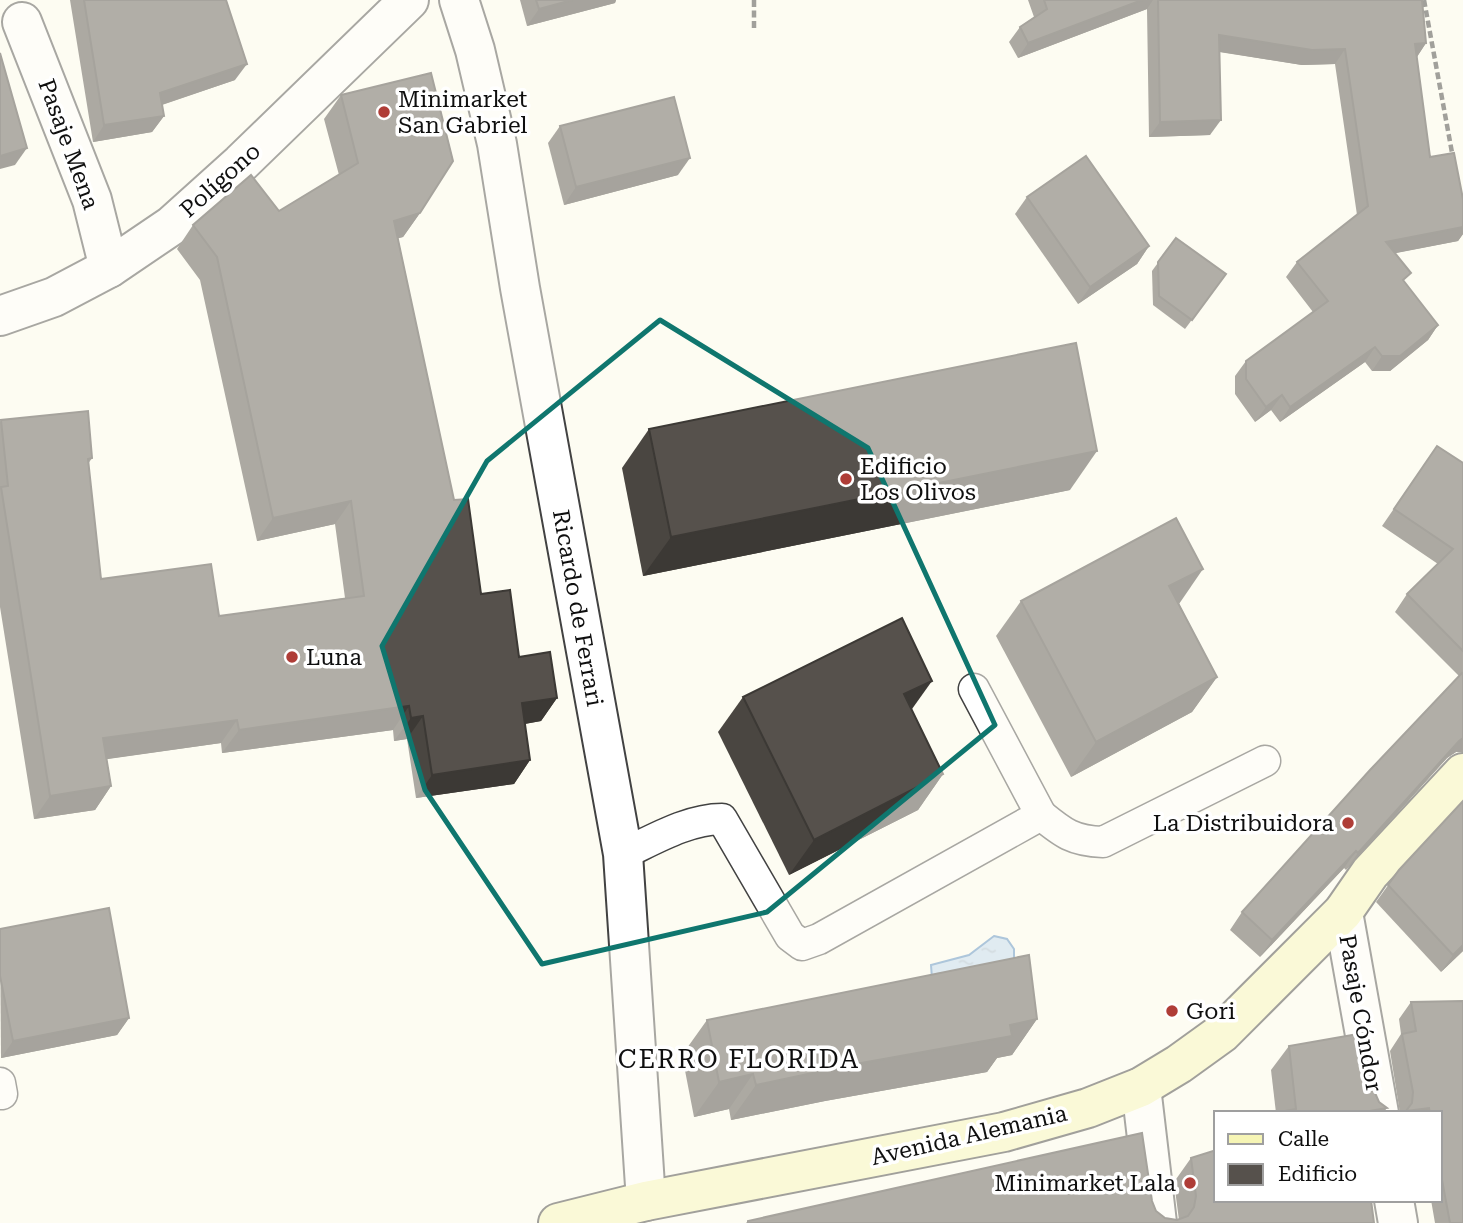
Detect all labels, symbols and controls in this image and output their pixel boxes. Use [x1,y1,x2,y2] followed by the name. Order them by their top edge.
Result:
[32,75,105,214] street label: Pasaje Mena
[398,86,528,139] place label: Minimarket San Gabriel
[376,104,392,120] marker: Minimarket San Gabriel
[175,137,266,223] street label: Polígono
[860,453,976,506] place label: Edificio Los Olivos
[838,471,854,487] marker: Edificio Los Olivos
[547,508,608,708] street label: Ricardo de Ferrari
[306,644,362,671] place label: Luna
[284,649,300,665] marker: Luna
[1153,810,1335,837] place label: La Distribuidora
[1340,815,1356,831] marker: La Distribuidora
[1333,932,1388,1094] street label: Pasaje Cóndor
[1186,998,1235,1025] place label: Gori
[1164,1003,1180,1019] marker: Gori
[618,1044,860,1074] district label: CERRO FLORIDA
[868,1100,1070,1171] street label: Avenida Alemania
[1214,1111,1442,1202] legend
[1278,1127,1329,1151] text: Calle
[1278,1162,1357,1186] text: Edificio
[994,1170,1177,1197] place label: Minimarket Lala
[1182,1175,1198,1191] marker: Minimarket Lala

